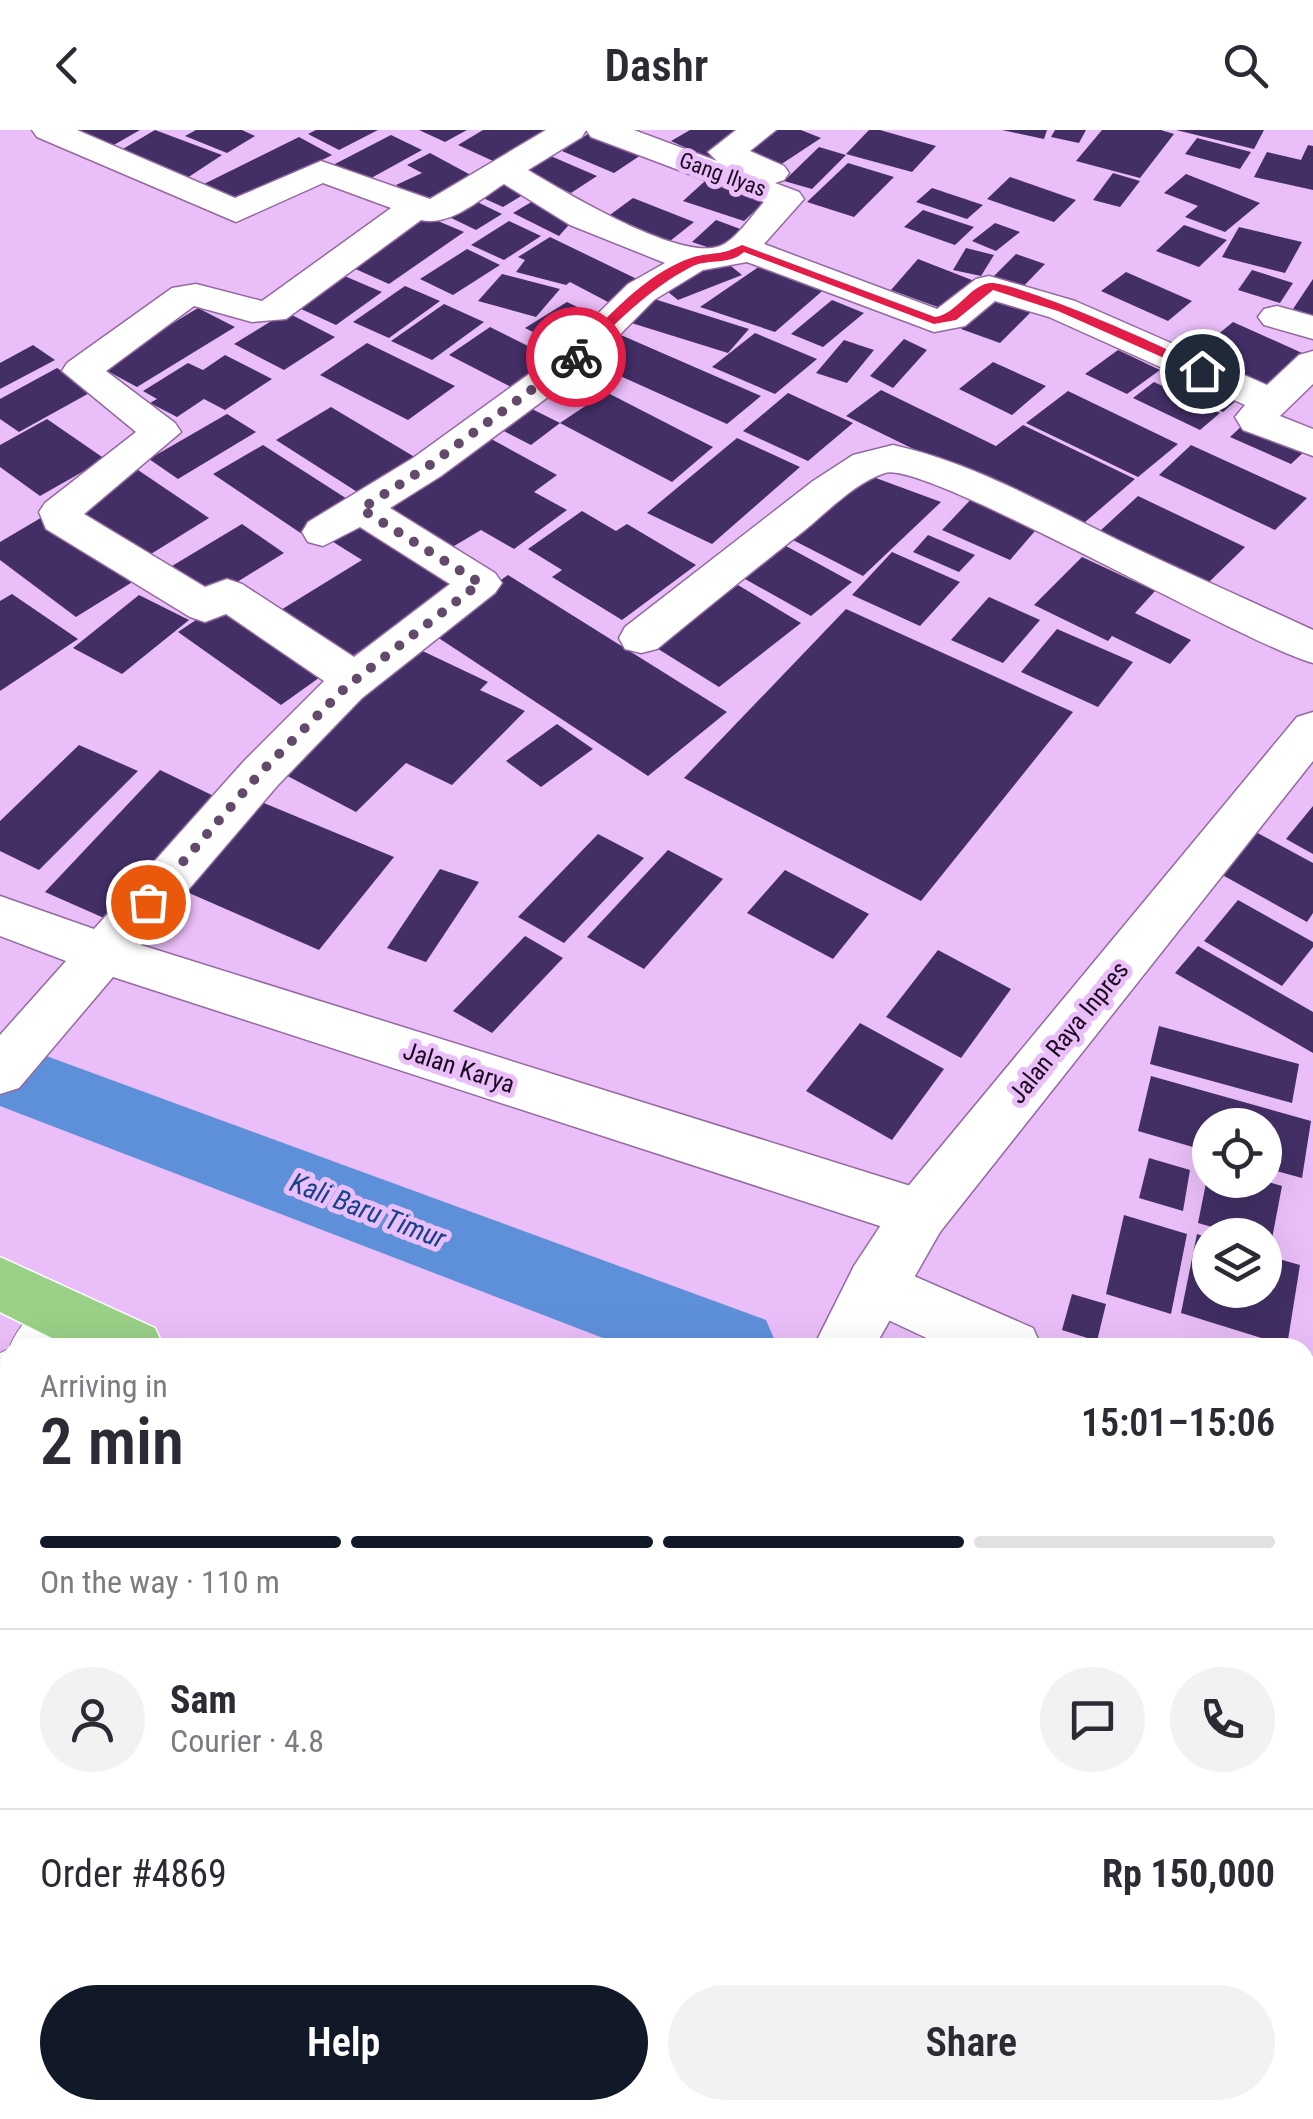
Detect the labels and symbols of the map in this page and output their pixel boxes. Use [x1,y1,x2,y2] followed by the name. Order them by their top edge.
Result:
[676,147,769,202] street label: Gang Ilyas
[526,307,626,407] courier
[1160,329,1245,414] pin
[106,860,191,945] pin
[1002,956,1134,1109] street label: Jalan Raya Inpres
[400,1036,518,1099] street label: Jalan Karya
[285,1166,451,1256] water label: Kali Baru Timur

